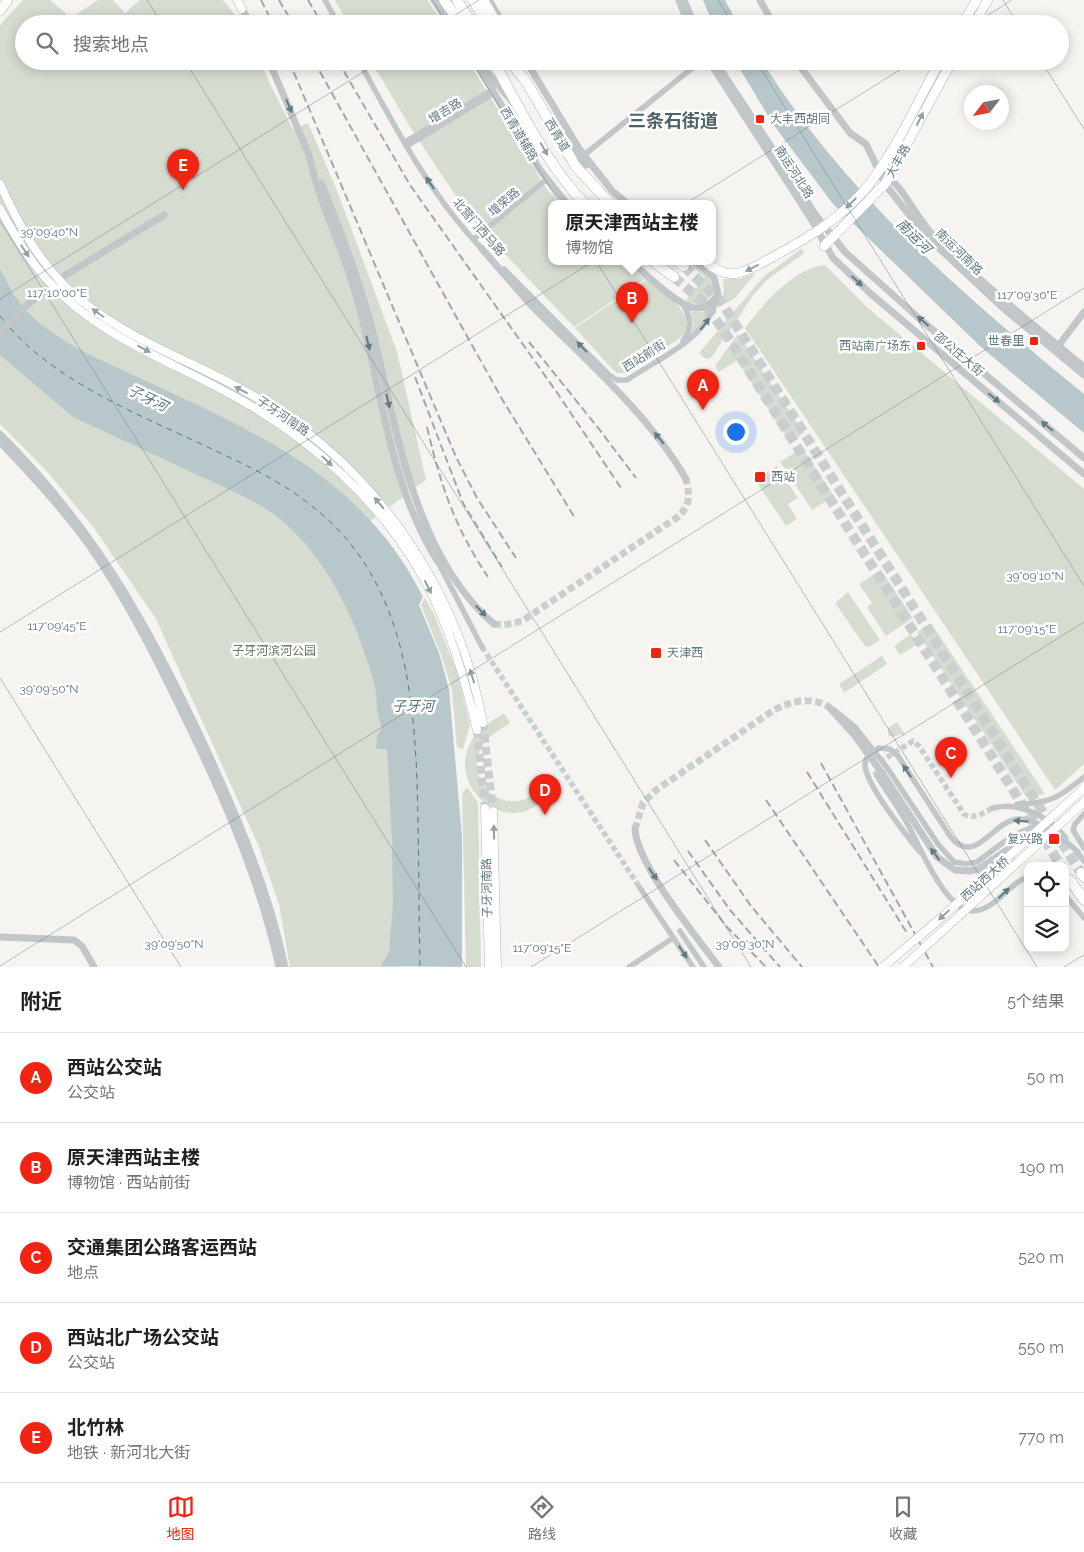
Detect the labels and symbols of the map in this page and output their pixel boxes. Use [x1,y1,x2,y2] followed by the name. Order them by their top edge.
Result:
[964,85,1009,130] north arrow
[426,96,464,126] street label: 增吉路
[285,99,293,113] one-way arrow
[498,105,540,163] street label: 西青道辅路
[628,110,718,131] district label: 三条石街道
[770,112,830,126] place label: 大丰西胡同
[916,112,924,127] one-way arrow
[754,113,766,125] marker: 大丰西胡同
[542,116,572,154] street label: 西青道
[539,142,548,155] one-way arrow
[883,142,913,180] street label: 大丰路
[772,143,816,201] street label: 南运河北路
[167,149,199,190] pin: E
[426,176,435,190] one-way arrow
[486,185,522,219] street label: 增荣路
[450,195,508,259] street label: 北营门西马路
[845,197,857,209] one-way arrow
[893,215,937,259] water label: 南运河
[20,225,78,239] text: 39°09'40"N
[933,226,985,278] street label: 南运河南路
[20,245,30,258] one-way arrow
[745,264,759,272] one-way arrow
[851,275,863,287] one-way arrow
[616,282,648,323] pin: B
[27,286,87,300] text: 117°10'00"E
[997,288,1057,302] text: 117°09'30"E
[92,308,105,318] one-way arrow
[916,316,929,327] one-way arrow
[700,317,710,331] one-way arrow
[932,329,986,379] street label: 邵公庄大街
[988,334,1024,348] place label: 世春里
[364,335,372,351] one-way arrow
[1028,335,1040,347] marker: 世春里
[620,337,668,375] street label: 西站前街
[839,339,911,353] place label: 西站南广场东
[915,340,927,352] marker: 西站南广场东
[576,341,588,353] one-way arrow
[137,345,152,353] one-way arrow
[687,369,719,410] pin: A
[126,382,173,416] water label: 子牙河
[234,386,248,394] one-way arrow
[254,393,312,439] street label: 子牙河南路
[384,393,392,408] one-way arrow
[987,393,1000,404] one-way arrow
[723,419,749,445] your location
[1040,421,1053,432] one-way arrow
[653,432,664,445] one-way arrow
[320,456,333,467] one-way arrow
[753,470,767,484] marker: 西站
[771,470,795,484] place label: 西站
[374,497,385,510] one-way arrow
[1006,569,1064,583] text: 39°09'10"N
[424,580,432,594] one-way arrow
[475,605,487,617] one-way arrow
[27,619,87,633] text: 117°09'45"E
[998,622,1056,636] text: 117°09'15"E
[232,644,316,658] park label: 子牙河滨河公园
[649,646,663,660] marker: 天津西
[667,646,703,660] place label: 天津西
[468,668,475,683] one-way arrow
[20,682,78,696] text: 39°09'50"N
[392,698,437,714] water label: 子牙河
[935,737,967,778] pin: C
[903,764,912,777] one-way arrow
[529,774,561,815] pin: D
[1013,816,1029,824] one-way arrow
[490,824,498,840] one-way arrow
[1007,832,1043,846] place label: 复兴路
[1047,832,1061,846] marker: 复兴路
[930,848,941,861] one-way arrow
[958,854,1012,904] street label: 西站西大桥
[479,858,495,918] street label: 子牙河南路
[648,867,658,881] one-way arrow
[998,887,1010,899] one-way arrow
[939,909,951,921] one-way arrow
[145,937,203,951] text: 39°09'50"N
[716,937,774,951] text: 39°09'30"N
[513,941,571,955] text: 117°09'15"E
[678,946,688,959] one-way arrow

